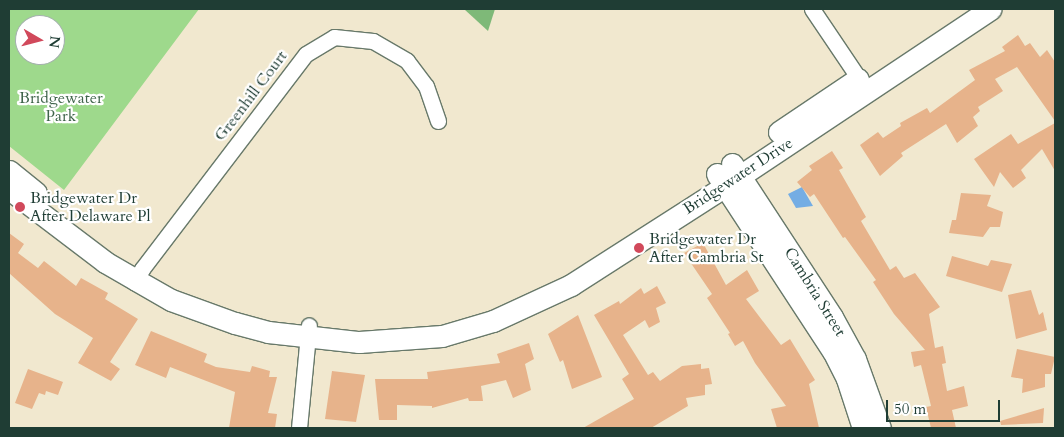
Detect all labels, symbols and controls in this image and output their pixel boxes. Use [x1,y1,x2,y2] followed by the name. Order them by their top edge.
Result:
[15,15,65,65] north arrow
[44,35,65,49] text: N
[211,47,291,145] street label: Greenhill Court
[19,88,103,126] park label: Bridgewater Park
[680,133,796,219] street label: Bridgewater Drive
[30,188,151,226] place label: Bridgewater Dr After Delaware Pl
[14,201,26,213] marker: Bridgewater Dr After Delaware Pl
[649,229,764,267] place label: Bridgewater Dr After Cambria St
[633,242,645,254] marker: Bridgewater Dr After Cambria St
[780,244,850,340] street label: Cambria Street
[889,390,1003,422] scale bar
[894,399,926,419] text: 50 m

